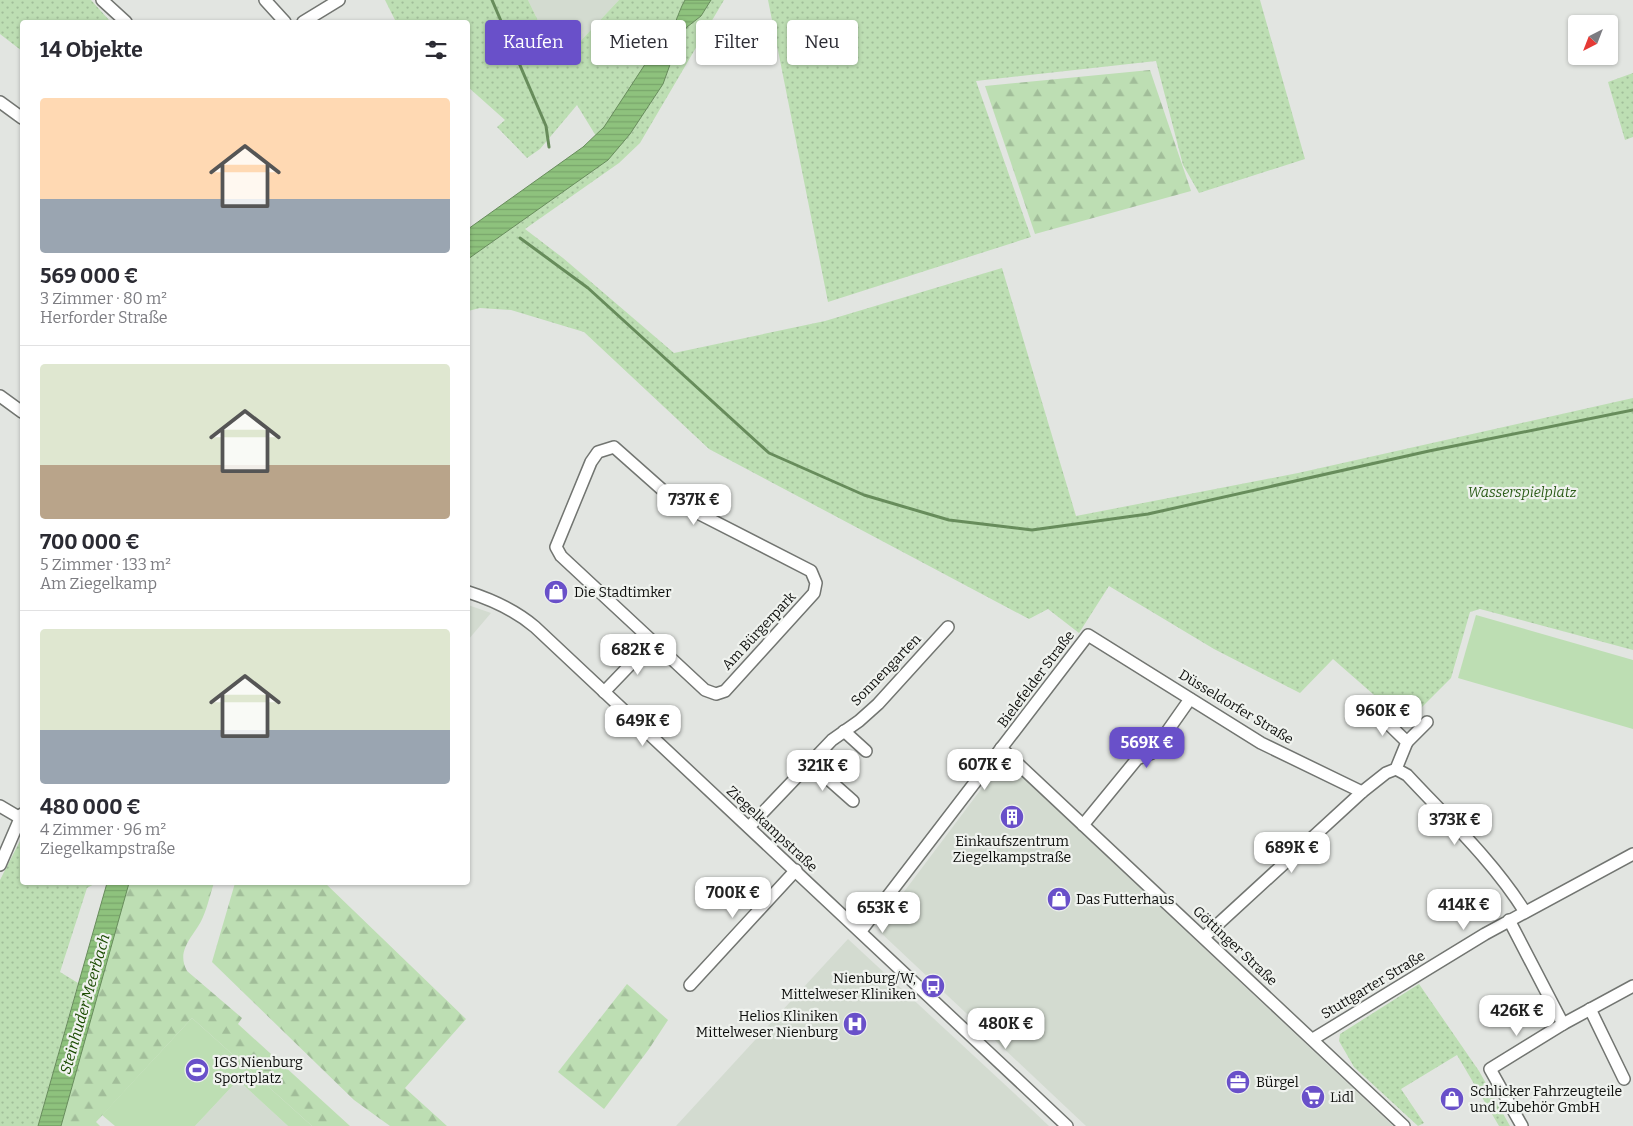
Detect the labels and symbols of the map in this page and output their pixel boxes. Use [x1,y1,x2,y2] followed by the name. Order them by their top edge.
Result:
[1568,15,1618,65] north arrow
[653,484,735,526] pin: 737K €
[1468,484,1577,501] park label: Wasserspielplatz
[543,579,569,605] shop icon: Die Stadtimker
[574,584,671,601] place label: Die Stadtimker
[719,588,799,673] street label: Am Bürgerpark
[994,627,1078,731] street label: Bielefelder Straße
[847,630,925,710] street label: Sonnengarten
[597,634,679,676] pin: 682K €
[1176,666,1296,748] street label: Düsseldorfer Straße
[1342,694,1424,737] pin: 960K €
[602,704,684,747] pin: 649K €
[1106,726,1188,769] pin: 569K €
[944,748,1026,791] pin: 607K €
[782,750,864,792] pin: 321K €
[723,782,821,876] street label: Ziegelkampstraße
[999,804,1025,830] building icon: Einkaufszentrum Ziegelkampstraße
[1414,804,1496,846] pin: 373K €
[1251,832,1333,874] pin: 689K €
[953,833,1071,866] place label: Einkaufszentrum Ziegelkampstraße
[692,876,774,919] pin: 700K €
[1046,886,1072,912] shop icon: Das Futterhaus
[1423,888,1505,931] pin: 414K €
[1076,891,1175,908] place label: Das Futterhaus
[842,892,924,934] pin: 653K €
[1189,903,1281,989] street label: Göttinger Straße
[56,932,114,1076] water label: Steinhuder Meerbach
[1318,947,1428,1023] street label: Stuttgarter Straße
[781,970,916,1003] place label: Nienburg/W, Mittelweser Kliniken
[920,973,946,999] bus stop icon: Nienburg/W, Mittelweser Kliniken
[1476,994,1558,1037] pin: 426K €
[696,1008,838,1041] place label: Helios Kliniken Mittelweser Nienburg
[965,1008,1047,1050] pin: 480K €
[842,1011,868,1037] hospital icon: Helios Kliniken Mittelweser Nienburg
[214,1054,303,1087] place label: IGS Nienburg Sportplatz
[184,1057,210,1083] sports icon: IGS Nienburg Sportplatz
[1225,1069,1251,1095] office icon: Bürgel
[1256,1074,1299,1091] place label: Bürgel
[1470,1083,1622,1116] place label: Schlicker Fahrzeugteile und Zubehör GmbH
[1300,1084,1326,1110] supermarket icon: Lidl
[1439,1086,1465,1112] shop icon: Schlicker Fahrzeugteile und Zubehör GmbH
[1330,1089,1354,1106] place label: Lidl

